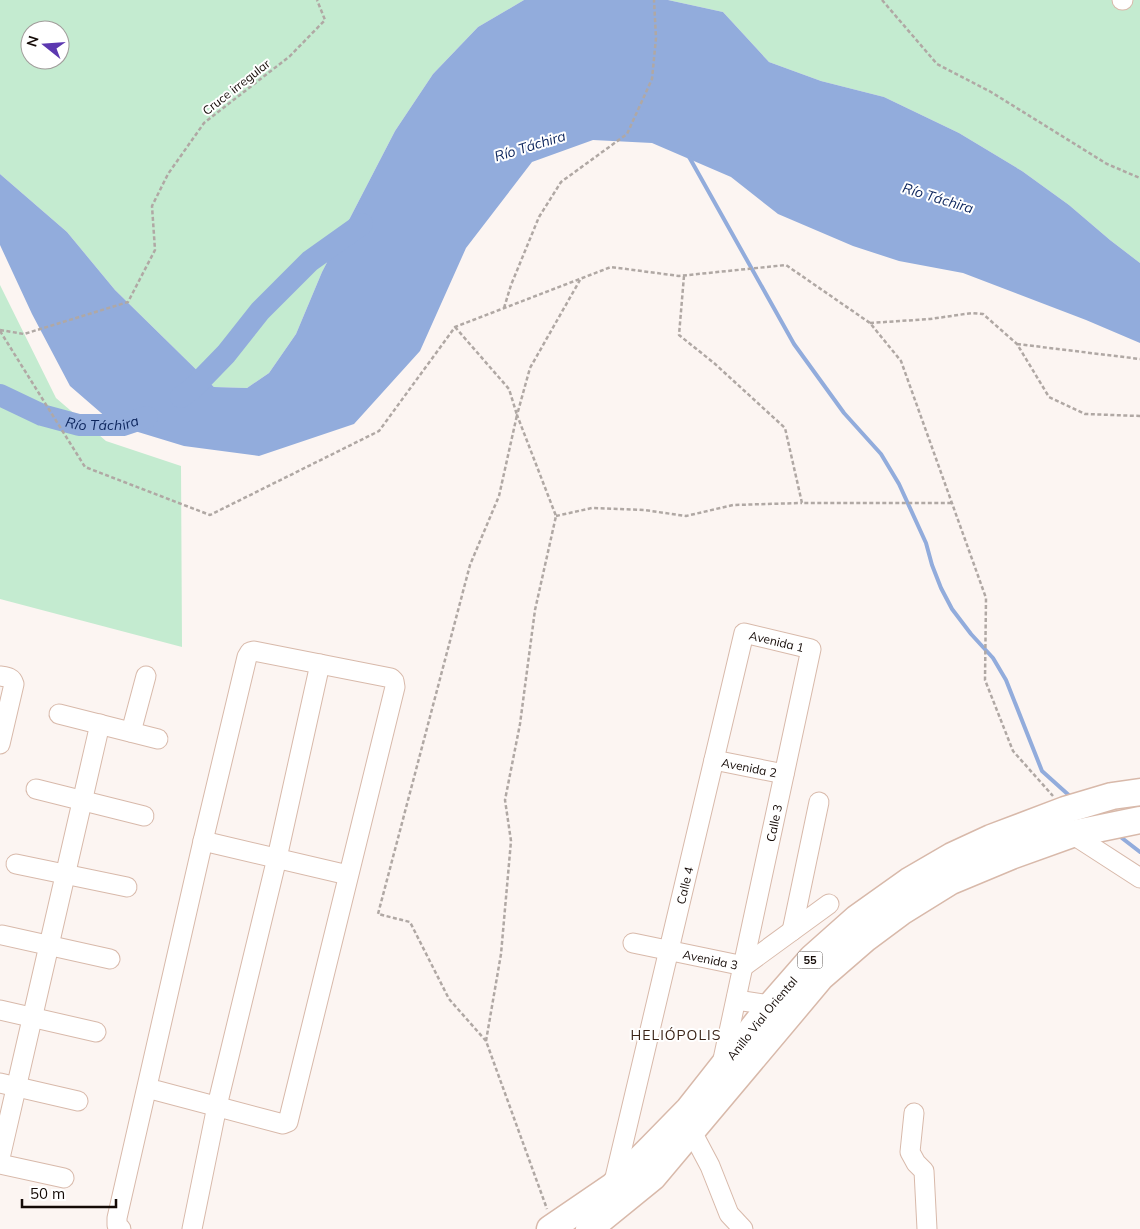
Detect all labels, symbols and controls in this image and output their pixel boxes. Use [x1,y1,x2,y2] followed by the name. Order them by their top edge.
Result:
[20,20,70,70] north arrow
[22,34,43,49] text: N
[199,56,273,118] street label: Cruce irregular
[492,127,568,165] water label: Río Táchira
[900,179,976,217] water label: Río Táchira
[64,411,141,434] water label: Río Táchira
[748,627,806,655] street label: Avenida 1
[720,754,778,780] street label: Avenida 2
[763,803,785,843] street label: Calle 3
[673,865,696,905] street label: Calle 4
[681,946,739,972] street label: Avenida 3
[798,952,822,968] road number: 55
[723,973,800,1063] street label: Anillo Vial Oriental
[631,1026,721,1044] district label: HELIÓPOLIS
[22,1176,116,1208] scale bar
[30,1184,65,1203] text: 50 m

